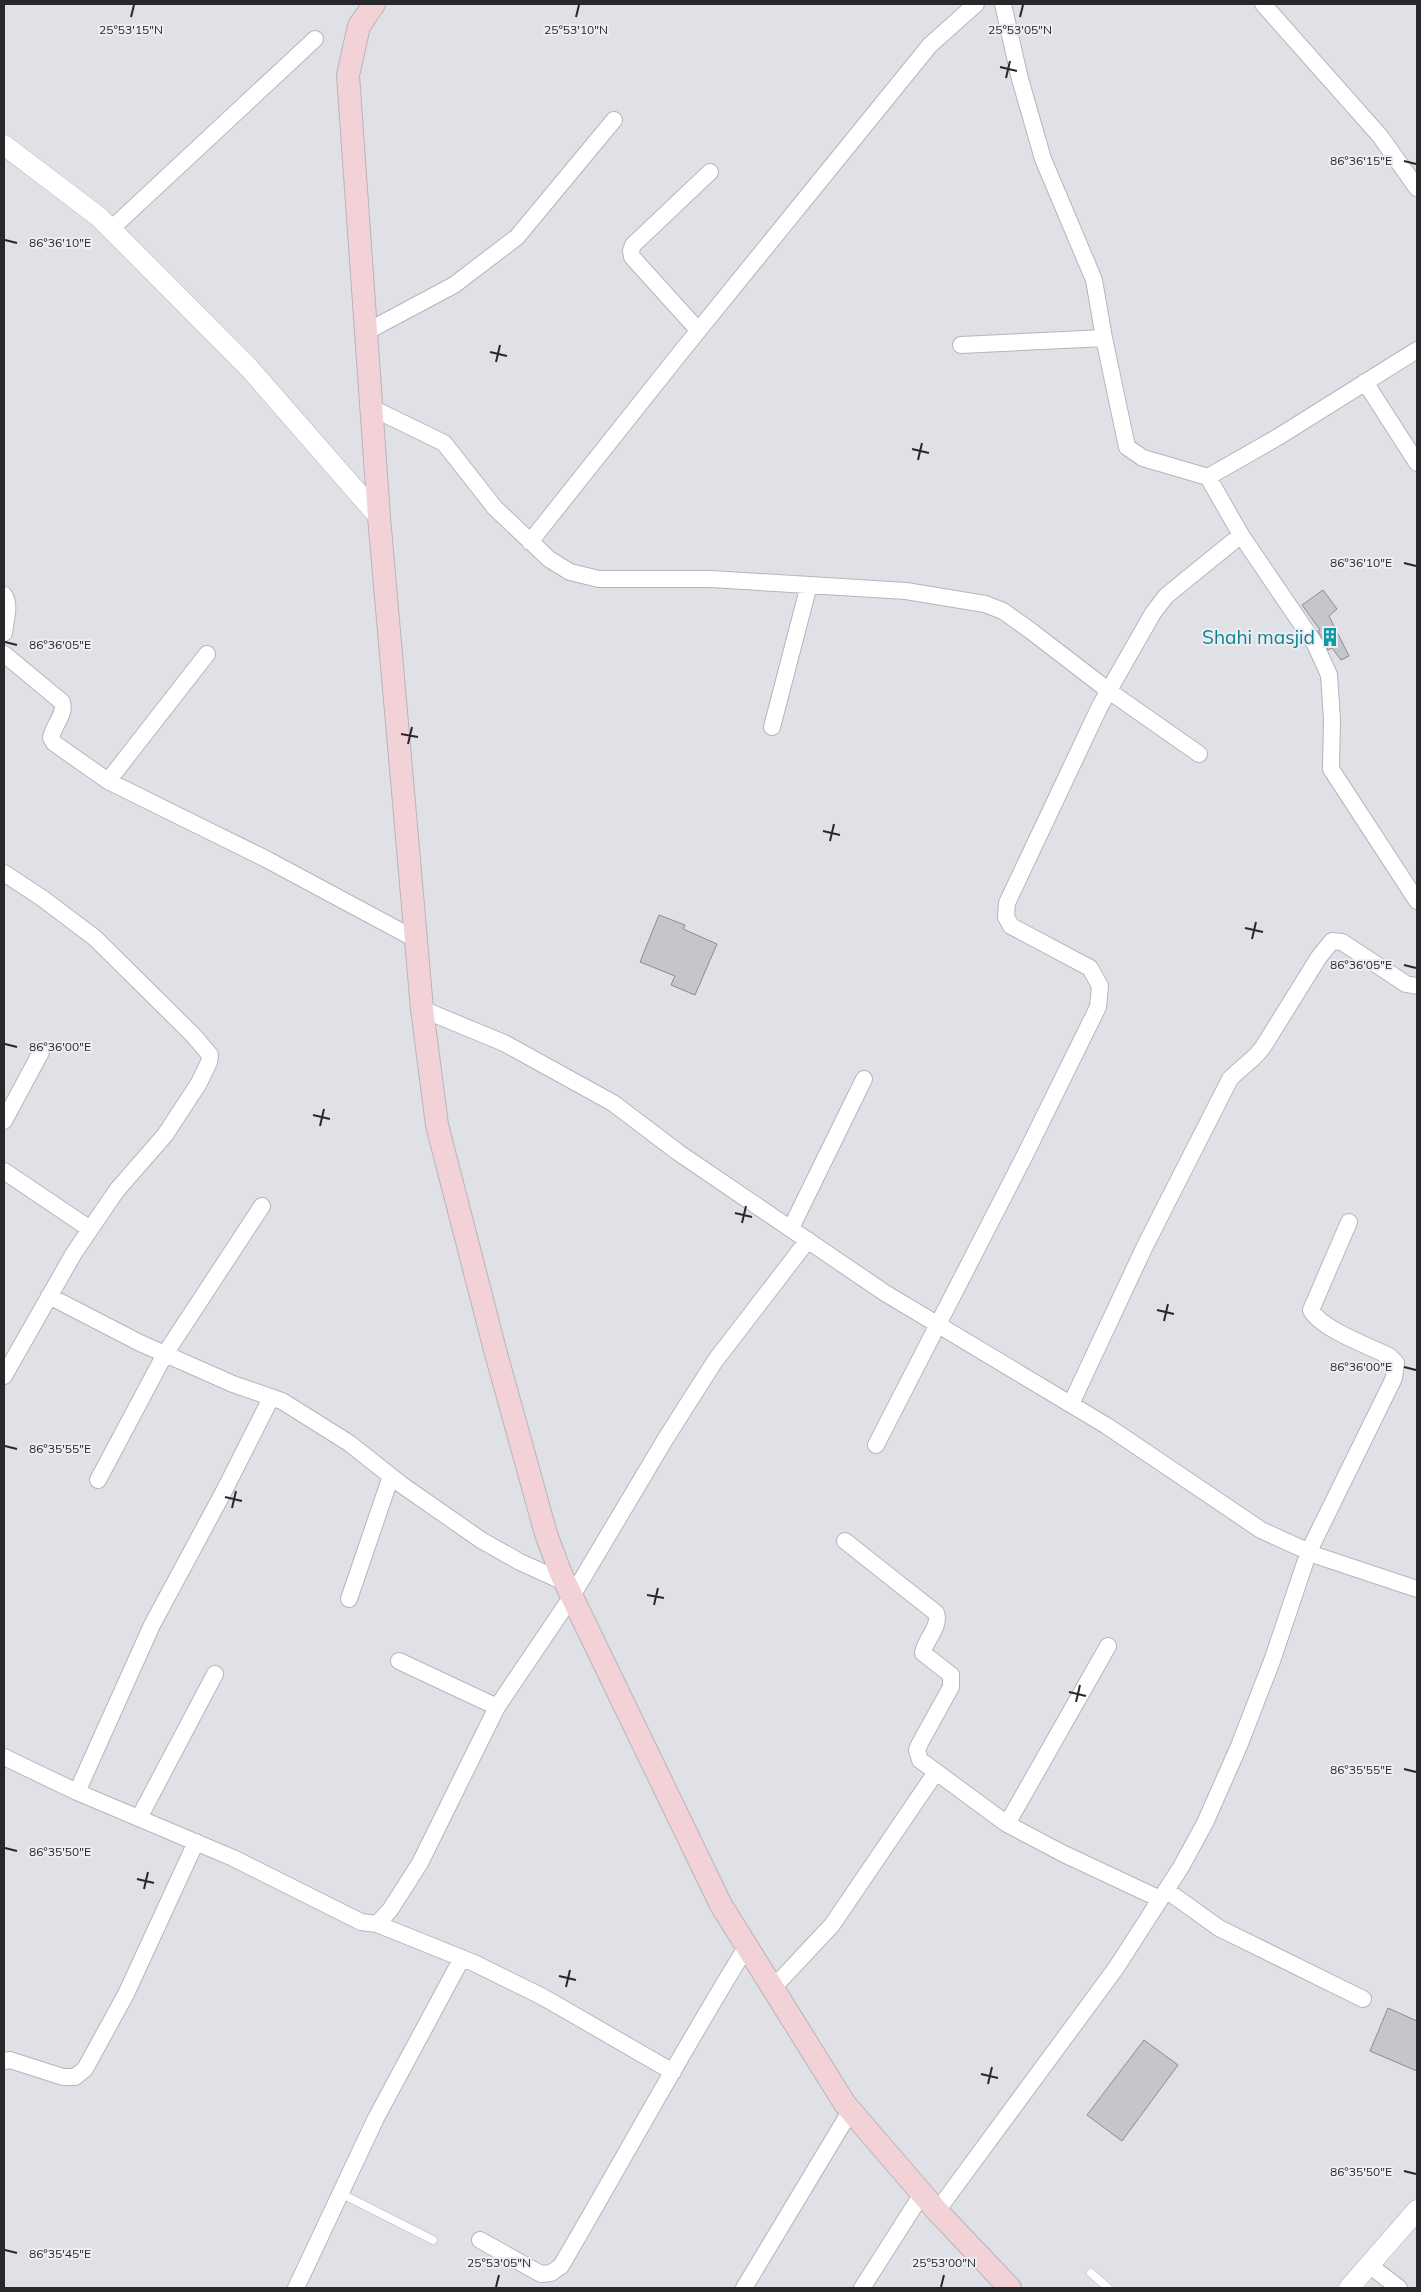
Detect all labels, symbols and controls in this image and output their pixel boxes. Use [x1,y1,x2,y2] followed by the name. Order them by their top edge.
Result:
[99,22,163,37] text: 25°53'15"N
[544,22,608,37] text: 25°53'10"N
[988,22,1052,37] text: 25°53'05"N
[1330,153,1392,168] text: 86°36'15"E
[29,235,91,250] text: 86°36'10"E
[1330,555,1392,570] text: 86°36'10"E
[1202,625,1315,649] place label: Shahi masjid
[1319,626,1341,648] building icon: Shahi masjid
[29,637,91,652] text: 86°36'05"E
[1330,957,1392,972] text: 86°36'05"E
[29,1039,91,1054] text: 86°36'00"E
[1330,1359,1392,1374] text: 86°36'00"E
[29,1441,91,1456] text: 86°35'55"E
[1330,1762,1392,1777] text: 86°35'55"E
[29,1844,91,1859] text: 86°35'50"E
[1330,2164,1392,2179] text: 86°35'50"E
[29,2246,91,2261] text: 86°35'45"E
[467,2255,531,2270] text: 25°53'05"N
[912,2255,976,2270] text: 25°53'00"N

